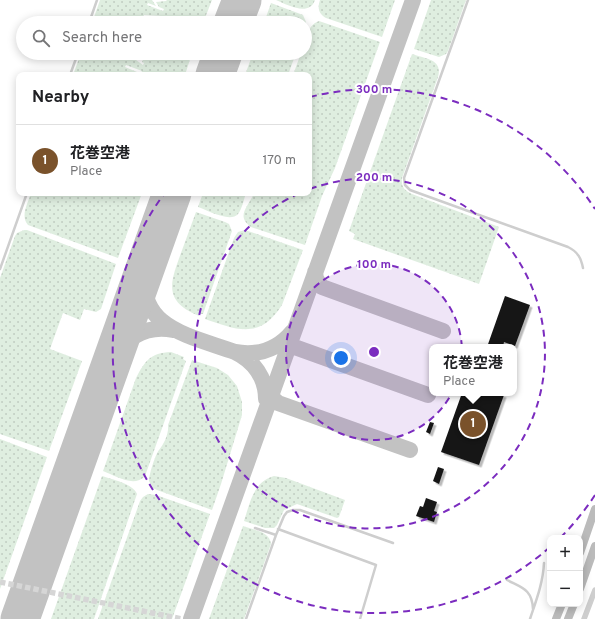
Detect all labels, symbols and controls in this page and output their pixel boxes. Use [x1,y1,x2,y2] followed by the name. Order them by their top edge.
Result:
[16,16,312,60] search box
[30,27,52,49] icon: search
[62,29,142,48] text: Search here
[356,82,392,98] text: 300 m
[32,87,89,109] text: Nearby
[70,145,130,164] text: 花巻空港
[42,153,48,169] text: 1
[262,153,296,169] text: 170 m
[70,164,102,180] text: Place
[356,170,392,186] text: 200 m
[357,257,391,273] text: 100 m
[429,344,517,396] popup
[367,345,381,359] centre of rings
[331,348,351,368] your location
[443,355,503,374] text: 花巻空港
[443,374,475,390] text: Place
[460,409,486,439] pin: 1
[547,535,583,607] map controls
[547,535,583,571] button: +
[547,571,583,607] button: −

